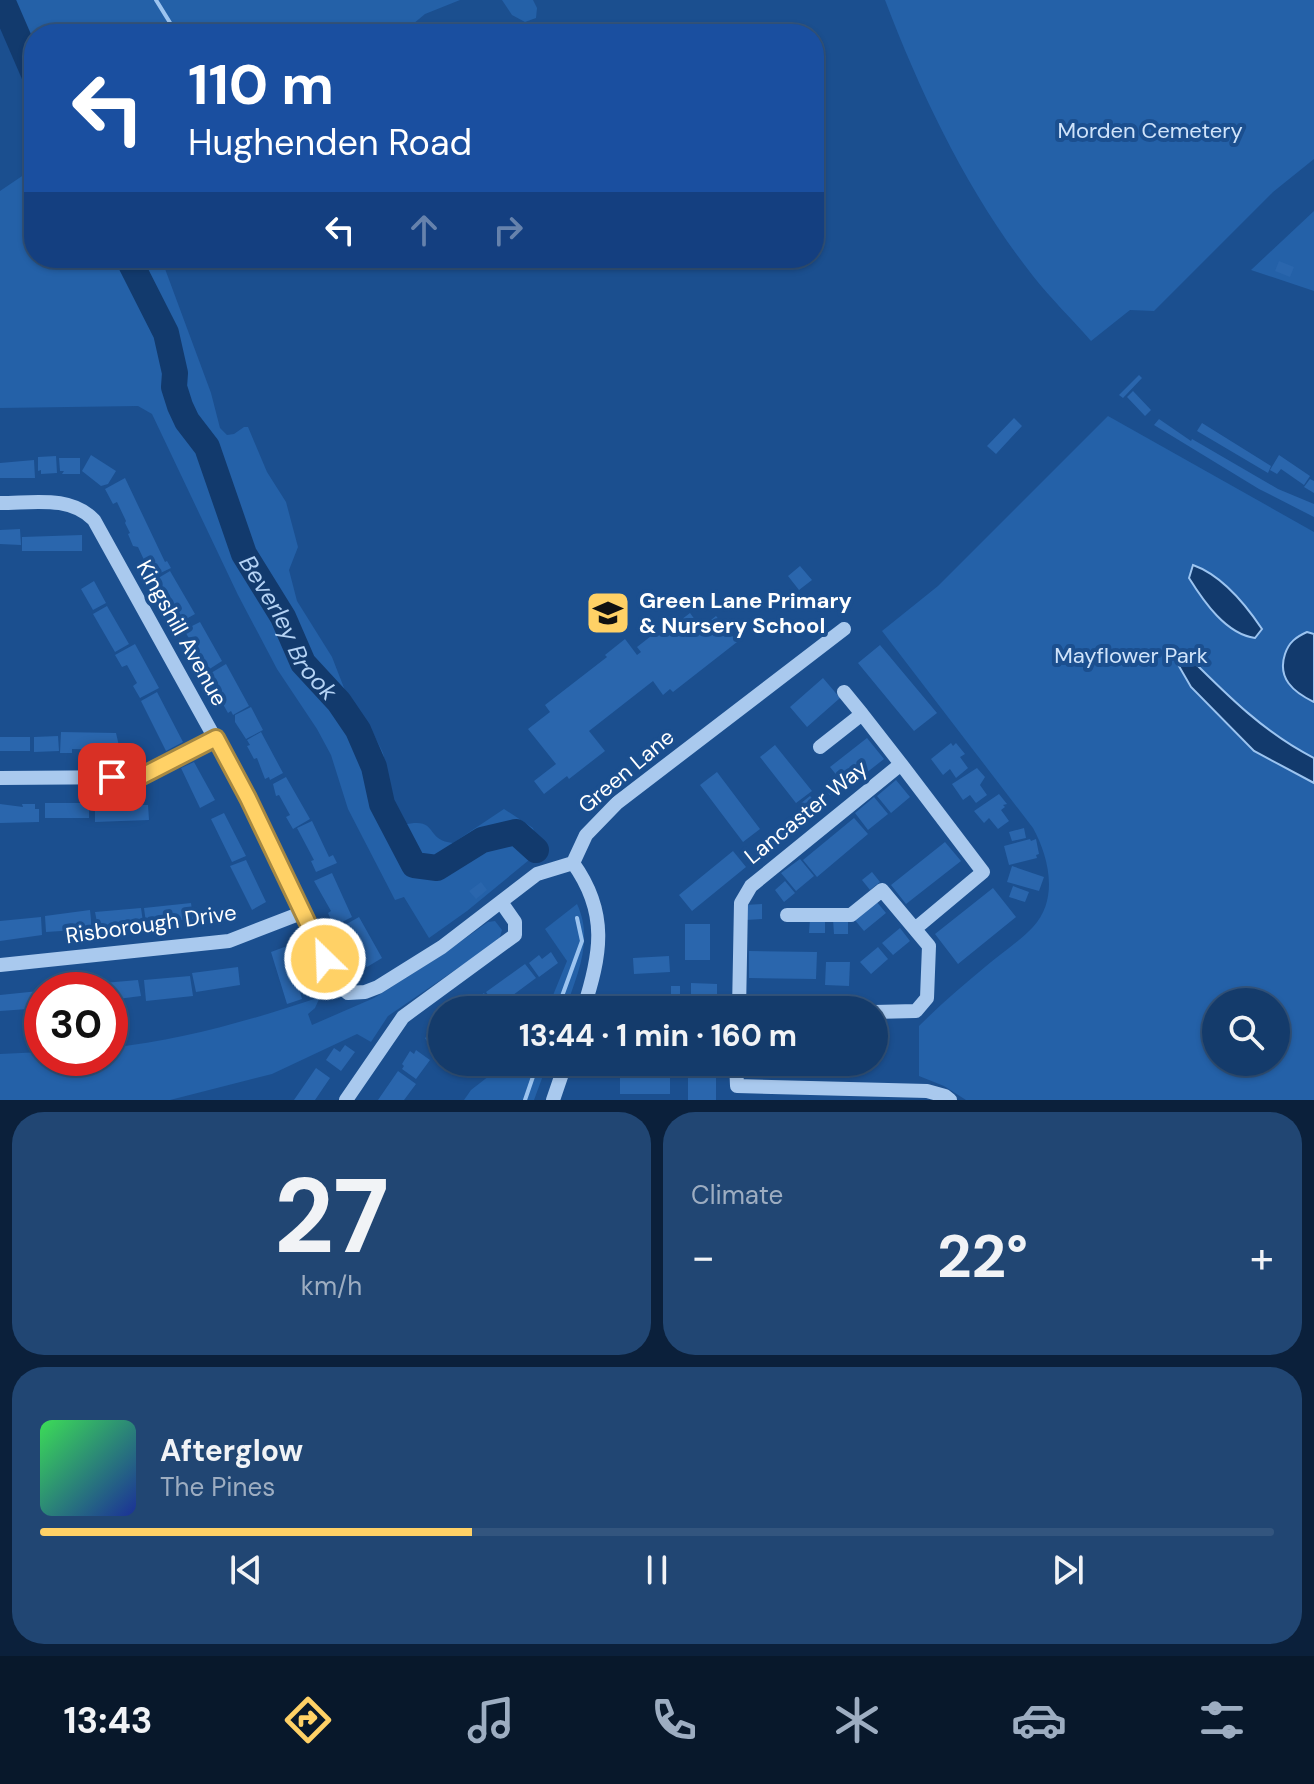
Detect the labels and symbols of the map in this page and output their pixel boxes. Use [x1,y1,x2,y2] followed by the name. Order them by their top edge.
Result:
[1057,116,1243,145] park label: Morden Cemetery
[233,549,345,707] water label: Beverley Brook
[130,555,234,711] street label: Kingshill Avenue
[639,586,852,640] place label: Green Lane Primary & Nursery School
[584,589,632,637] school or university icon: Green Lane Primary & Nursery School
[1054,641,1208,670] park label: Mayflower Park
[572,722,680,820] street label: Green Lane
[78,743,146,811] pin
[739,753,873,871] street label: Lancaster Way
[64,898,238,950] street label: Risborough Drive
[283,917,367,1001] position arrow
[24,972,128,1076] speed limit sign: 30

